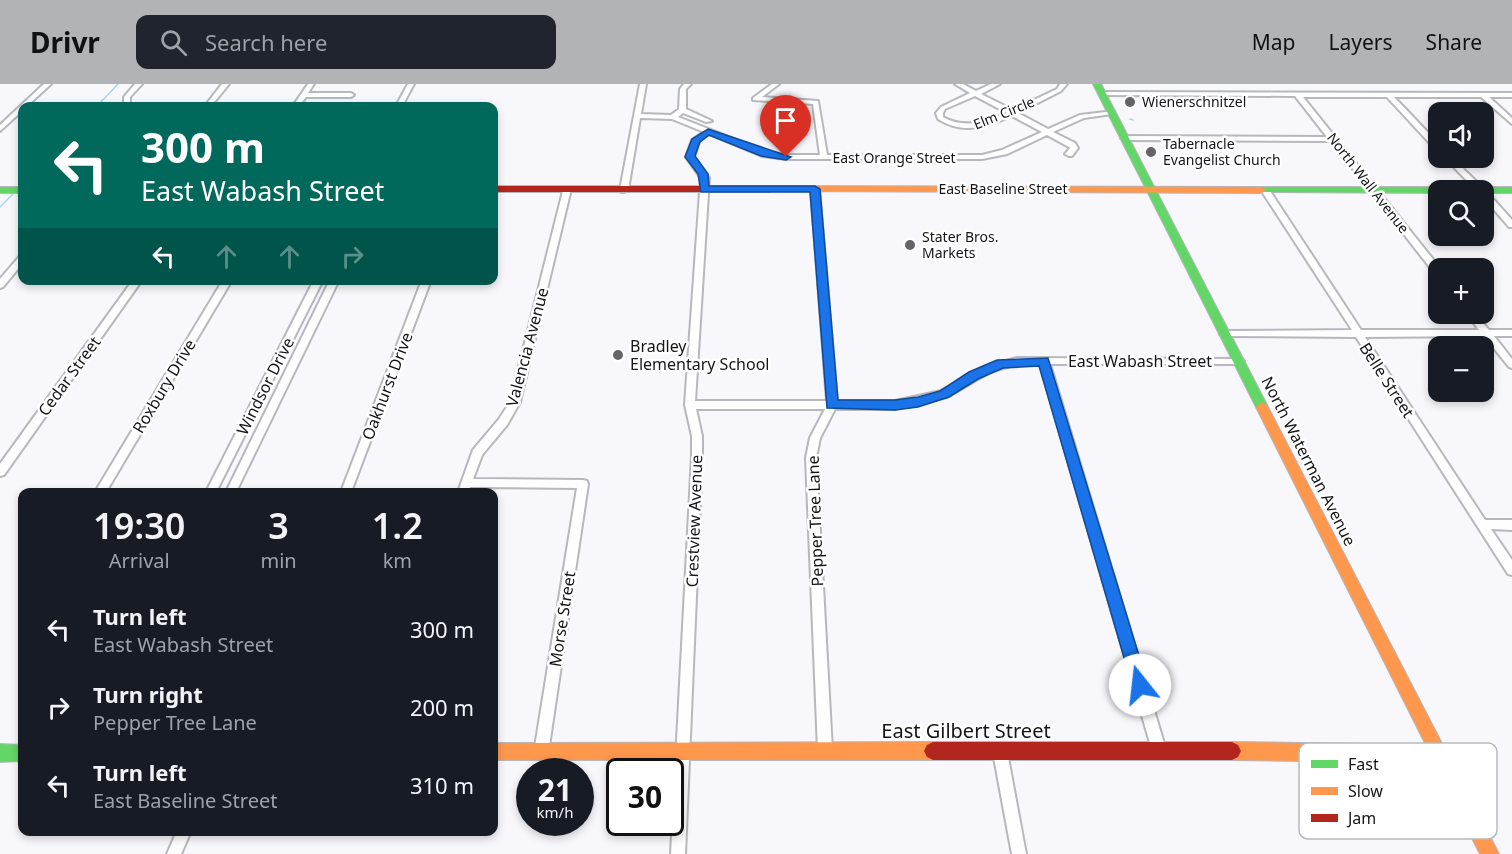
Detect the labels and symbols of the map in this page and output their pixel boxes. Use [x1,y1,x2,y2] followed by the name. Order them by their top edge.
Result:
[970,92,1037,133] street label: Elm Circle
[1142,92,1246,111] place label: Wienerschnitzel
[760,95,811,157] pin
[1123,95,1137,109] marker: Wienerschnitzel
[1323,128,1414,237] street label: North Wall Avenue
[1163,134,1281,169] place label: Tabernacle Evangelist Church
[1144,145,1158,159] marker: Tabernacle Evangelist Church
[832,148,956,167] street label: East Orange Street
[938,179,1068,198] street label: East Baseline Street
[922,227,999,262] place label: Stater Bros. Markets
[903,238,917,252] marker: Stater Bros. Markets
[501,285,553,409] street label: Valencia Avenue
[356,329,418,443] street label: Oakhurst Drive
[33,332,105,420] street label: Cedar Street
[231,334,299,438] street label: Windsor Drive
[127,335,201,437] street label: Roxbury Drive
[630,335,769,375] place label: Bradley Elementary School
[1354,338,1420,422] street label: Belle Street
[611,348,625,362] marker: Bradley Elementary School
[1068,350,1212,372] street label: East Wabash Street
[1257,373,1361,549] street label: North Waterman Avenue
[681,454,707,588] street label: Crestview Avenue
[802,455,828,587] street label: Pepper Tree Lane
[544,569,580,668] street label: Morse Street
[1108,653,1172,717] position arrow
[881,717,1051,744] street label: East Gilbert Street
[1299,743,1497,839] legend
[1348,753,1379,775] text: Fast
[606,758,684,836] speed limit sign: 30
[1348,780,1383,802] text: Slow
[1346,807,1376,829] text: Jam

